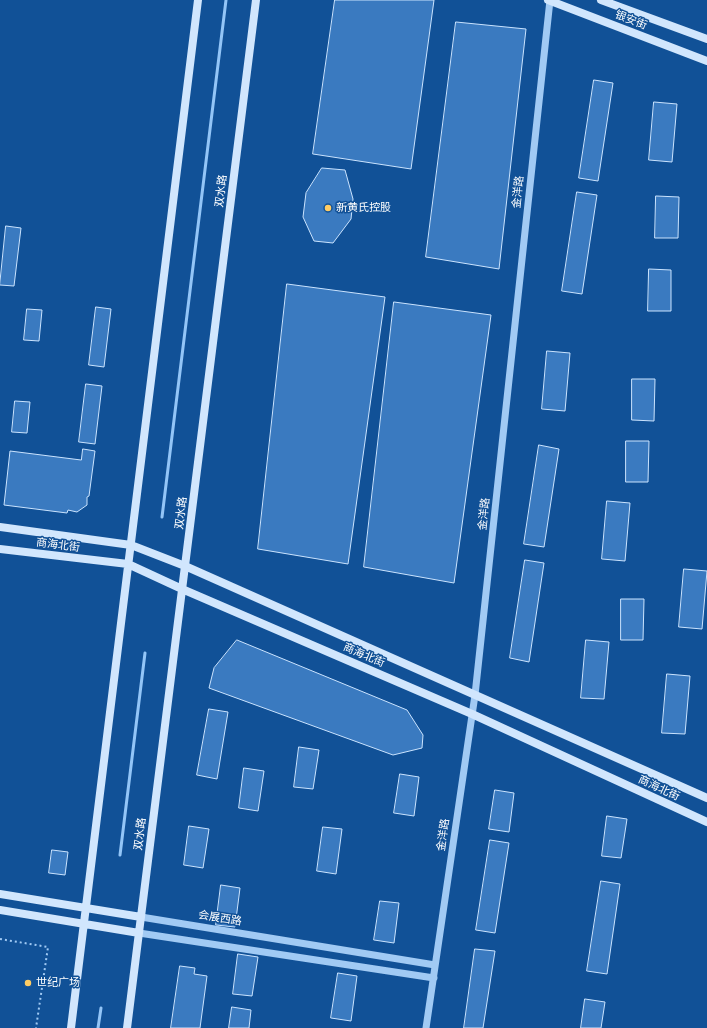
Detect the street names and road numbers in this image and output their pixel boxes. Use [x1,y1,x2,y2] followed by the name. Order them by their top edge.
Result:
[613,8,649,32] street label: 银安街
[212,174,230,208] street label: 双水路
[510,175,526,209] street label: 金洋路
[172,496,190,530] street label: 双水路
[476,497,492,531] street label: 金洋路
[35,536,81,554] street label: 商海北街
[341,640,387,670] street label: 商海北街
[636,773,682,803] street label: 商海北街
[131,817,149,851] street label: 双水路
[434,818,452,852] street label: 金洋路
[197,908,243,928] street label: 会展西路

